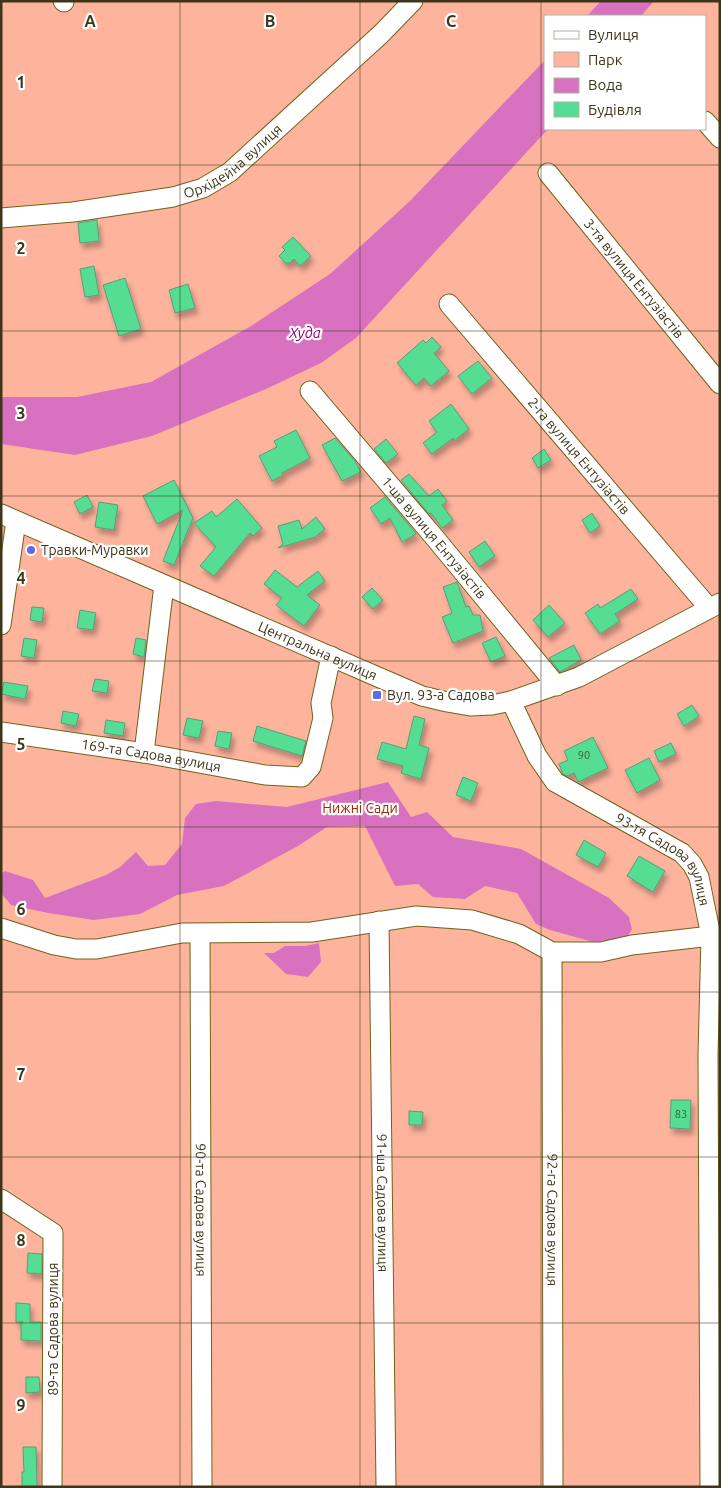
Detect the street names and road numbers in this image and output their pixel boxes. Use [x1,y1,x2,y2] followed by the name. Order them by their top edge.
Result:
[181,121,285,201] street label: Орхідейна вулиця
[581,215,687,341] street label: 3-тя вулиця Ентузіастів
[525,394,633,518] street label: 2-га вулиця Ентузіастів
[378,473,490,602] street label: 1-ша вулиця Ентузіастів
[256,618,380,684] street label: Центральна вулиця
[80,736,222,775] street label: 169-та Садова вулиця
[613,810,713,907] street label: 93-тя Садова вулиця
[374,1134,391,1272] street label: 91-ша Садова вулиця
[193,1143,209,1277] street label: 90-та Садова вулиця
[544,1154,561,1286] street label: 92-га Садова вулиця
[45,1262,61,1396] street label: 89-та Садова вулиця

